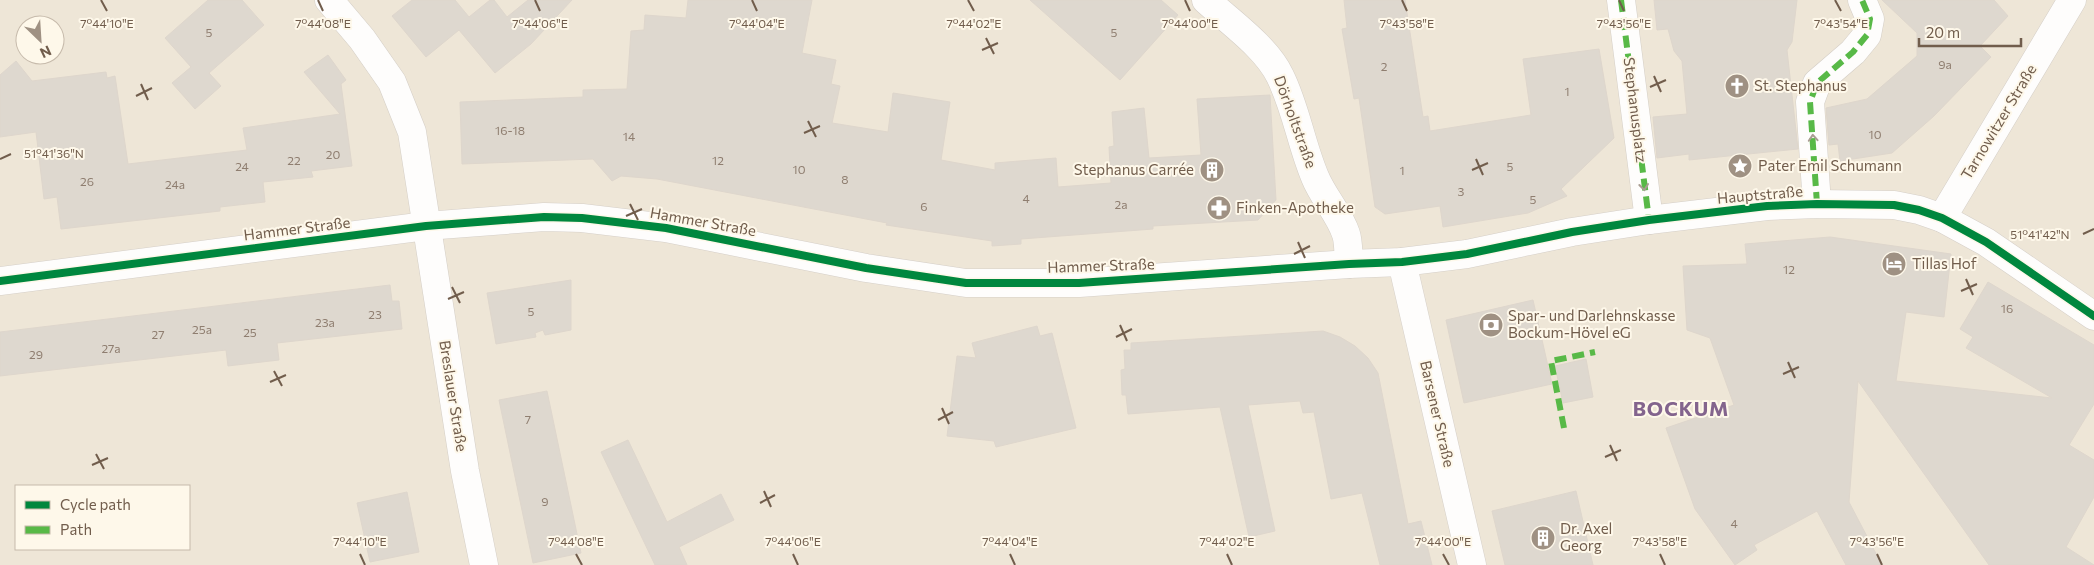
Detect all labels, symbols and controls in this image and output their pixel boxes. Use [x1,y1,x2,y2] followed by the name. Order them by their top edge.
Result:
[15,15,65,65] north arrow
[1919,15,2022,47] scale bar
[80,16,134,30] text: 7°44'10"E
[295,16,351,30] text: 7°44'08"E
[512,16,568,30] text: 7°44'06"E
[729,16,785,30] text: 7°44'04"E
[947,16,1001,30] text: 7°44'02"E
[1162,16,1218,30] text: 7°44'00"E
[1380,16,1434,30] text: 7°43'58"E
[1597,16,1651,30] text: 7°43'56"E
[1814,16,1868,30] text: 7°43'54"E
[1926,23,1960,41] text: 20 m
[206,25,213,39] house number: 5
[1111,25,1118,39] house number: 5
[37,42,54,62] text: N
[1621,56,1651,164] street label: Stephanusplatz
[1938,57,1952,71] house number: 9a
[1381,59,1388,73] house number: 2
[1957,61,2040,182] street label: Tarnowitzer Straße
[1271,73,1321,170] street label: Dörholtstraße
[1724,73,1750,99] church icon: St. Stephanus
[1754,76,1847,94] place label: St. Stephanus
[1564,84,1570,98] house number: 1
[495,123,525,137] house number: 16-18
[1869,127,1882,141] house number: 10
[623,129,635,143] house number: 14
[1807,133,1818,141] one-way arrow
[24,146,84,160] text: 51°41'36"N
[326,147,340,161] house number: 20
[287,153,301,167] house number: 22
[712,153,724,167] house number: 12
[1727,153,1753,179] place icon: Pater Emil Schumann
[1758,156,1902,174] place label: Pater Emil Schumann
[1199,157,1225,183] building icon: Stephanus Carrée
[235,159,249,173] house number: 24
[1507,159,1514,173] house number: 5
[1074,160,1194,178] place label: Stephanus Carrée
[793,162,806,176] house number: 10
[1399,163,1405,177] house number: 1
[841,172,849,186] house number: 8
[80,174,94,188] house number: 26
[165,177,185,191] house number: 24a
[1716,181,1804,207] street label: Hauptstraße
[1639,183,1649,192] one-way arrow
[1458,184,1465,198] house number: 3
[1022,191,1030,205] house number: 4
[1530,192,1537,206] house number: 5
[1206,195,1232,221] pharmacy icon: Finken-Apotheke
[1115,197,1127,211] house number: 2a
[1236,198,1354,216] place label: Finken-Apotheke
[920,199,928,213] house number: 6
[649,203,758,239] street label: Hammer Straße
[242,213,351,243] street label: Hammer Straße
[2010,227,2070,241] text: 51°41'42"N
[1881,251,1907,277] hotel icon: Tillas Hof
[1047,254,1155,276] street label: Hammer Straße
[1912,254,1977,272] place label: Tillas Hof
[1783,262,1795,276] house number: 12
[2001,301,2013,315] house number: 16
[528,304,535,318] house number: 5
[1508,306,1675,341] place label: Spar- und Darlehnskasse Bockum-Hövel eG
[368,307,382,321] house number: 23
[1478,312,1504,338] bank icon: Spar- und Darlehnskasse Bockum-Hövel eG
[315,315,335,329] house number: 23a
[192,322,212,336] house number: 25a
[243,325,257,339] house number: 25
[152,327,164,341] house number: 27
[436,339,472,453] street label: Breslauer Straße
[101,341,121,355] house number: 27a
[29,347,43,361] house number: 29
[1417,359,1459,469] street label: Barsener Straße
[1633,396,1729,420] district label: BOCKUM
[525,412,531,426] house number: 7
[15,485,190,550] legend
[541,494,549,508] house number: 9
[60,495,131,513] text: Cycle path
[1730,516,1738,530] house number: 4
[1560,519,1612,554] place label: Dr. Axel Georg
[60,520,92,538] text: Path
[1530,525,1556,551] building icon: Dr. Axel Georg
[333,534,387,548] text: 7°44'10"E
[548,534,604,548] text: 7°44'08"E
[765,534,821,548] text: 7°44'06"E
[982,534,1038,548] text: 7°44'04"E
[1200,534,1254,548] text: 7°44'02"E
[1415,534,1471,548] text: 7°44'00"E
[1633,534,1687,548] text: 7°43'58"E
[1850,534,1904,548] text: 7°43'56"E

